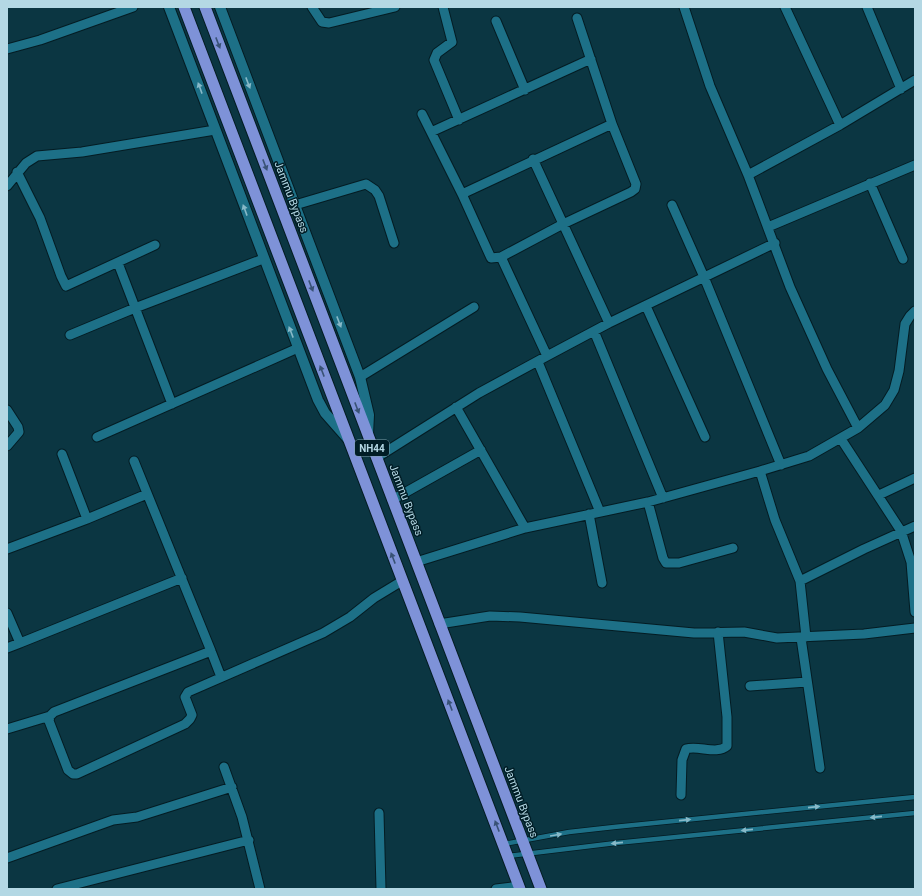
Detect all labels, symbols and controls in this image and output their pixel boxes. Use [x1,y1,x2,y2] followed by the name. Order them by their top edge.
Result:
[216,38,222,50] one-way arrow
[246,77,252,89] one-way arrow
[196,82,202,94] one-way arrow
[262,159,268,171] one-way arrow
[271,159,311,235] street label: Jammu Bypass
[242,204,248,216] one-way arrow
[308,281,314,293] one-way arrow
[337,317,343,329] one-way arrow
[288,325,294,337] one-way arrow
[318,364,324,376] one-way arrow
[355,402,361,414] one-way arrow
[355,440,389,456] road number: NH44
[386,462,426,538] street label: Jammu Bypass
[390,551,396,563] one-way arrow
[446,699,452,711] one-way arrow
[501,764,541,840] street label: Jammu Bypass
[808,804,820,810] one-way arrow
[870,814,882,820] one-way arrow
[679,817,691,823] one-way arrow
[493,820,499,832] one-way arrow
[741,826,753,833] one-way arrow
[550,832,562,838] one-way arrow
[611,839,624,846] one-way arrow

